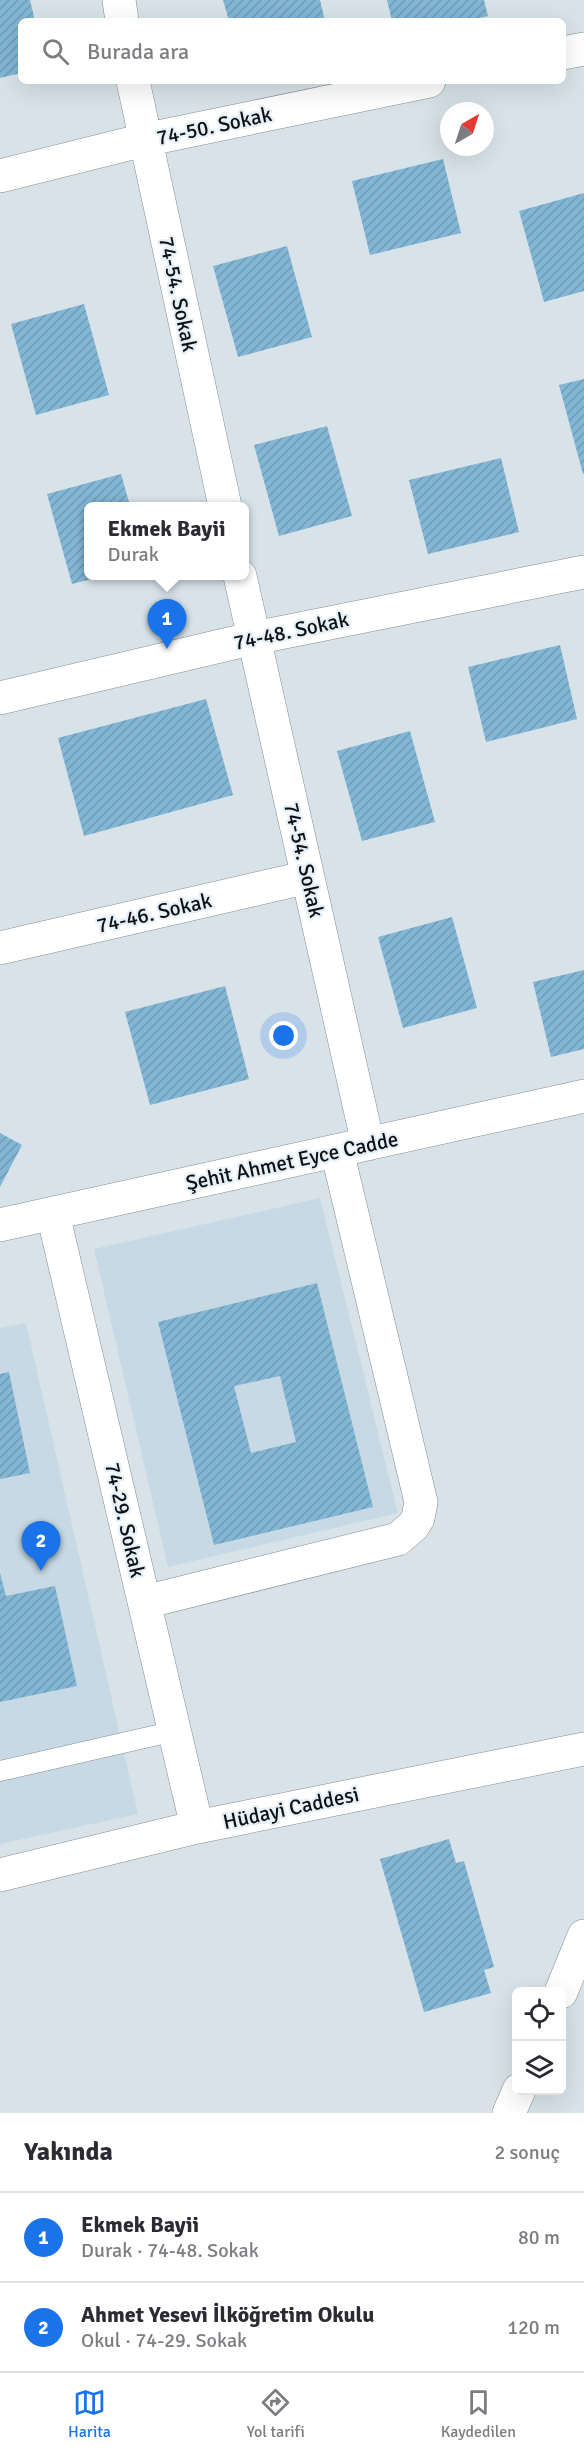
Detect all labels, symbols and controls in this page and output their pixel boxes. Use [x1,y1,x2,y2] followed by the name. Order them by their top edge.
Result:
[18,18,566,84] search box
[39,35,72,68] icon: search
[87,38,189,65] text: Burada ara
[154,101,274,151] street label: 74-50. Sokak
[440,102,494,156] north arrow
[153,234,203,354] street label: 74-54. Sokak
[84,502,249,580] popup
[107,515,226,542] text: Ekmek Bayii
[107,542,159,567] text: Durak
[148,600,186,649] pin: 1
[231,606,351,656] street label: 74-48. Sokak
[278,800,330,920] street label: 74-54. Sokak
[94,887,214,939] street label: 74-46. Sokak
[269,1021,298,1050] your location
[183,1126,401,1196] street label: Şehit Ahmet Eyce Cadde
[99,1460,151,1580] street label: 74-29. Sokak
[22,1522,60,1571] pin: 2
[221,1781,361,1835] street label: Hüdayi Caddesi
[512,1987,566,2095] map controls
[512,1987,566,2041] button: locate
[512,2041,566,2095] button: layers
[24,2136,113,2168] text: Yakında
[494,2140,560,2165] text: 2 sonuç
[81,2211,199,2238] text: Ekmek Bayii
[38,2225,49,2250] text: 1
[518,2225,560,2250] text: 80 m
[81,2238,259,2263] text: Durak · 74-48. Sokak
[81,2301,374,2328] text: Ahmet Yesevi İlköğretim Okulu
[38,2315,49,2340] text: 2
[507,2315,560,2340] text: 120 m
[81,2328,247,2353] text: Okul · 74-29. Sokak
[68,2386,111,2442] tab: Harita
[247,2386,305,2442] tab: Yol tarifi
[441,2386,516,2442] tab: Kaydedilen

